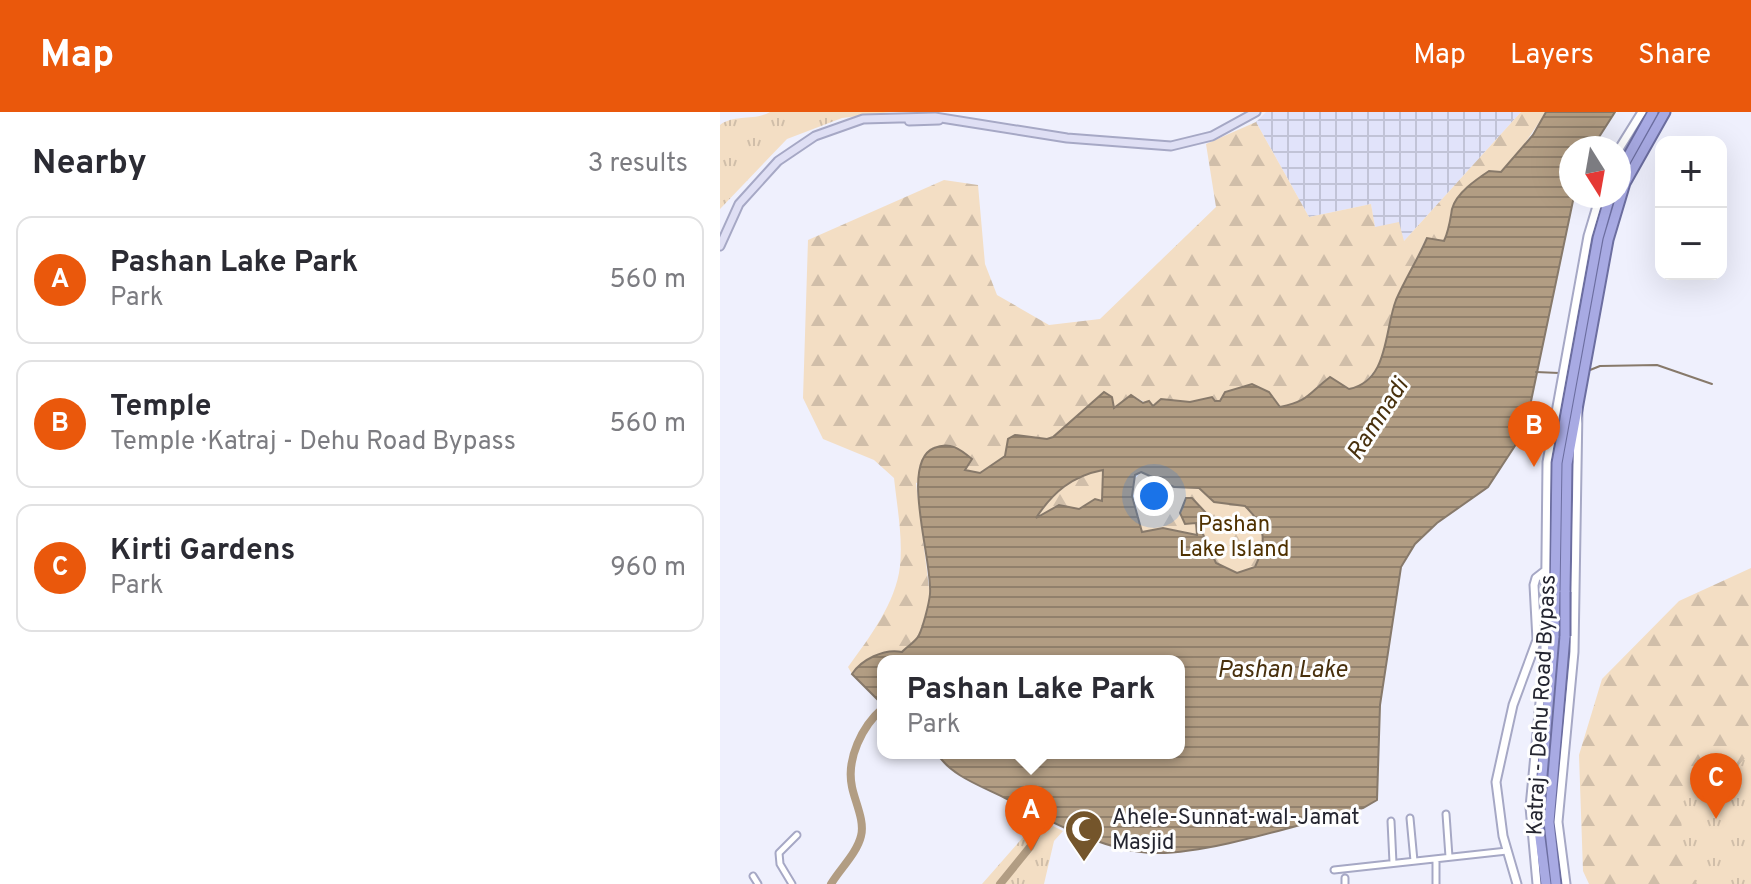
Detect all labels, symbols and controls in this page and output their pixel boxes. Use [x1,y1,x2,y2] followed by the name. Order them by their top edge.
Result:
[40,32,114,81] text: Map
[1413,38,1466,74] text: Map
[1510,38,1594,74] text: Layers
[1638,38,1711,74] text: Share
[1559,136,1631,208] north arrow
[1655,136,1727,280] map controls
[1655,136,1727,208] button: +
[32,143,147,186] text: Nearby
[588,148,688,181] text: 3 results
[1655,208,1727,280] button: −
[110,245,358,282] text: Pashan Lake Park
[51,264,69,297] text: A
[610,264,686,297] text: 560 m
[110,282,164,315] text: Park
[1341,373,1417,467] water label: Ramnadi
[110,389,212,426] text: Temple
[1508,401,1560,467] pin: B
[51,408,69,441] text: B
[610,408,686,441] text: 560 m
[110,426,516,459] text: Temple · Katraj - Dehu Road Bypass
[1134,476,1174,516] your location
[1179,512,1289,564] park label: Pashan Lake Island
[110,533,295,570] text: Kirti Gardens
[52,552,68,585] text: C
[610,552,686,585] text: 960 m
[110,570,164,603] text: Park
[1522,574,1563,836] street label: Katraj - Dehu Road Bypass
[877,655,1185,759] popup
[1217,656,1348,686] water label: Pashan Lake
[907,672,1155,709] text: Pashan Lake Park
[907,709,961,742] text: Park
[1690,753,1742,819] pin: C
[1005,785,1057,851] pin: A
[1112,805,1360,857] place label: Ahele-Sunnat-wal-Jamat Masjid
[1063,808,1105,863] mosque icon: Ahele-Sunnat-wal-Jamat Masjid

